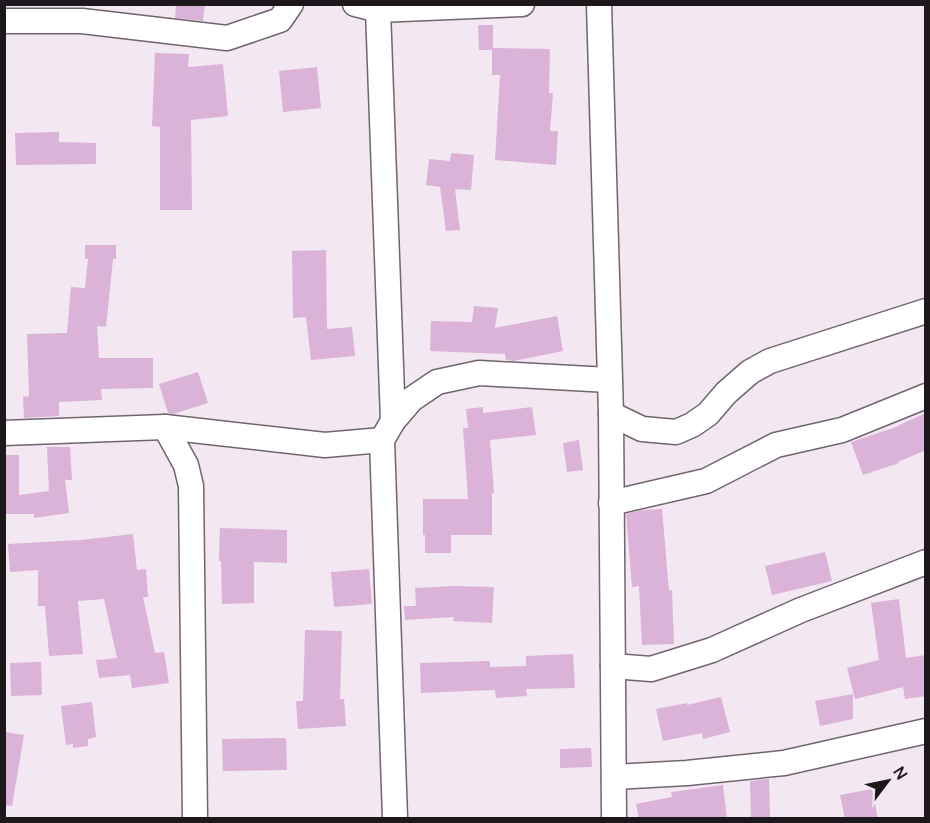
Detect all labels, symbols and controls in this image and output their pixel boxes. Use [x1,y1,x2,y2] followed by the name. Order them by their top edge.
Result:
[858,751,918,811] north arrow
[888,762,913,784] text: N

